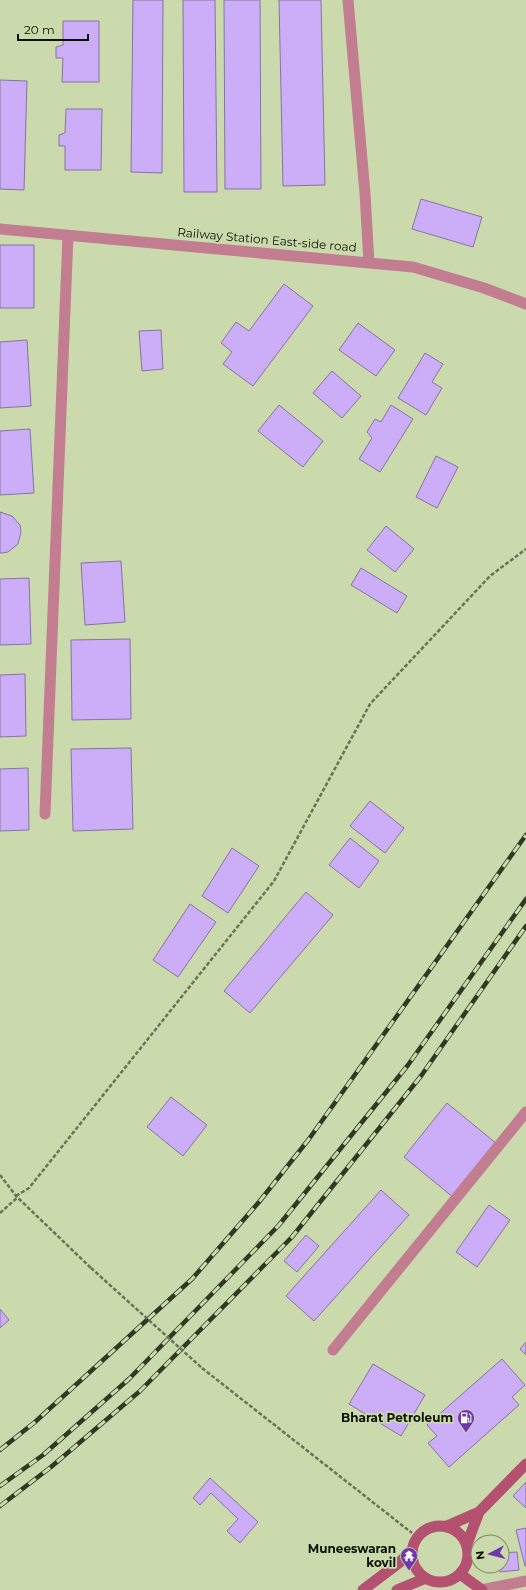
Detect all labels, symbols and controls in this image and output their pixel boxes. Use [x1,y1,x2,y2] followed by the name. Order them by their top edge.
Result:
[18,16,88,42] scale bar
[24,22,55,37] text: 20 m
[177,224,357,255] street label: Railway Station East-side road
[456,1408,476,1433] fuel station icon: Bharat Petroleum
[341,1410,453,1425] place label: Bharat Petroleum
[470,1534,510,1574] north arrow
[308,1541,396,1570] place label: Muneeswaran kovil
[399,1546,419,1571] temple icon: Muneeswaran kovil
[473,1550,488,1560] text: N

